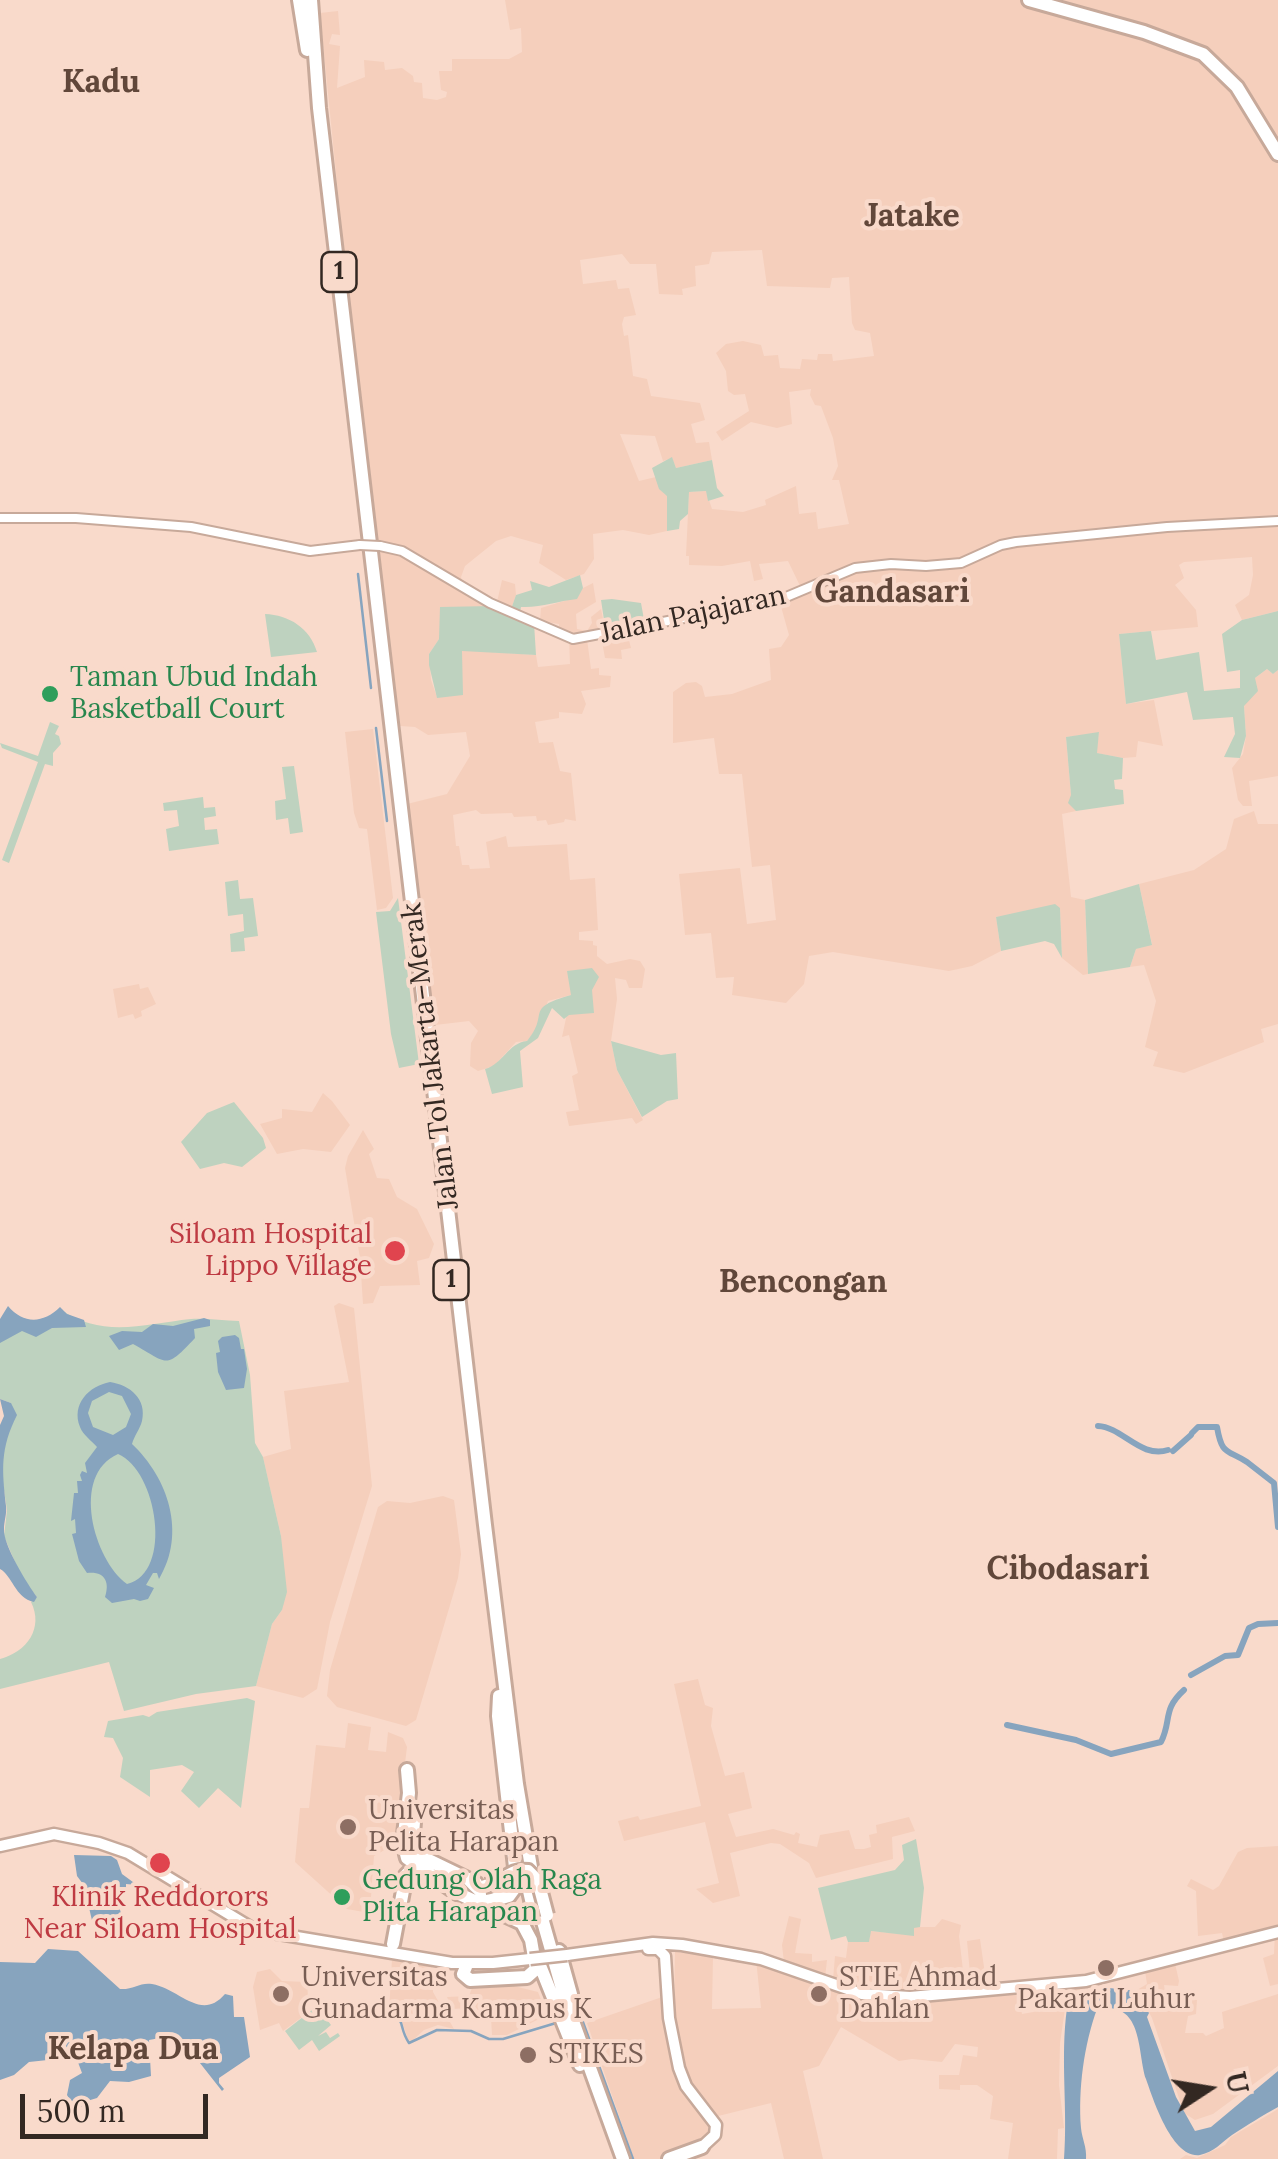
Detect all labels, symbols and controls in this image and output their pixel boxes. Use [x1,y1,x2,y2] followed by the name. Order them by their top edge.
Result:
[62,64,140,102] district label: Kadu
[864,198,960,236] district label: Jatake
[322,252,356,292] road number: 1
[814,574,970,612] district label: Gandasari
[597,579,789,651] street label: Jalan Pajajaran
[70,661,318,727] place label: Taman Ubud Indah Basketball Court
[39,683,61,705] marker: Taman Ubud Indah Basketball Court
[396,901,466,1211] street label: Jalan Tol Jakarta–Merak
[169,1218,372,1284] place label: Siloam Hospital Lippo Village
[382,1238,408,1264] marker: Siloam Hospital Lippo Village
[434,1260,468,1300] road number: 1
[719,1264,887,1302] district label: Bencongan
[987,1551,1149,1589] district label: Cibodasari
[368,1794,559,1860] place label: Universitas Pelita Harapan
[337,1816,359,1838] marker: Universitas Pelita Harapan
[147,1850,173,1876] marker: Klinik Reddorors Near Siloam Hospital
[362,1864,602,1930] place label: Gedung Olah Raga Plita Harapan
[23,1881,297,1947] place label: Klinik Reddorors Near Siloam Hospital
[331,1886,353,1908] marker: Gedung Olah Raga Plita Harapan
[1095,1957,1117,1979] marker: Pakarti Luhur
[301,1961,592,2027] place label: Universitas Gunadarma Kampus K
[839,1961,997,2027] place label: STIE Ahmad Dahlan
[270,1983,292,2005] marker: Universitas Gunadarma Kampus K
[808,1983,830,2005] marker: STIE Ahmad Dahlan
[1017,1983,1195,2017] place label: Pakarti Luhur
[47,2031,219,2069] district label: Kelapa Dua
[548,2038,644,2072] place label: STIKES
[1158,2039,1258,2139] north arrow
[517,2044,539,2066] marker: STIKES
[1218,2069,1257,2097] text: U
[25,2074,212,2136] scale bar
[37,2092,125,2130] text: 500 m

